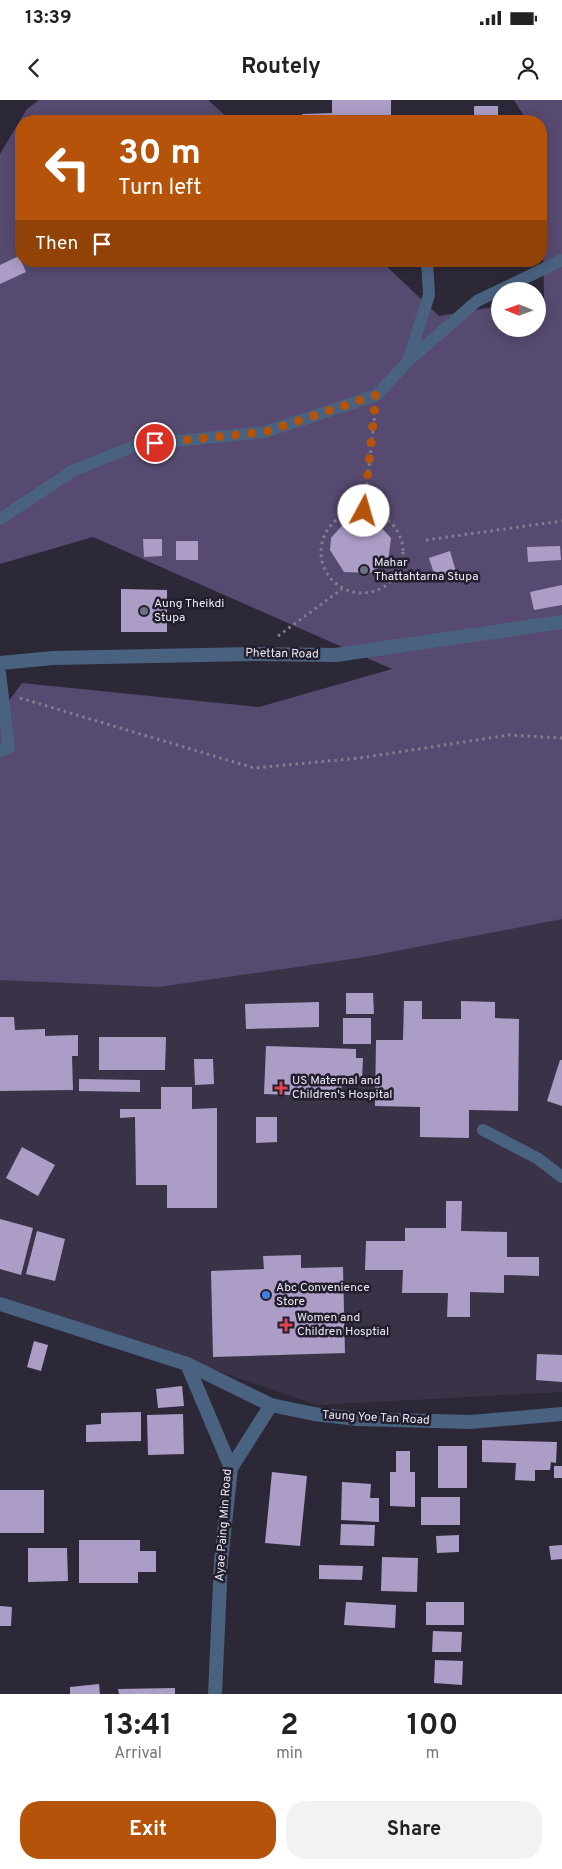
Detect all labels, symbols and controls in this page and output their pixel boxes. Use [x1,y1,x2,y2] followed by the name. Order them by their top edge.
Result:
[25,6,72,30] text: 13:39
[20,54,48,82] icon: back
[241,54,321,81] text: Routely
[514,54,542,82] icon: person
[118,132,201,176] text: 30 m
[35,135,100,200] icon: left
[118,175,201,202] text: Turn left
[88,230,116,258] icon: arrive
[35,232,78,256] text: Then
[491,282,546,338] north arrow
[491,282,546,337] map controls
[134,422,176,464] pin
[141,429,169,457] icon: arrive
[337,484,389,536] position arrow
[374,555,478,585] place label: Mahar Thattahtarna Stupa
[358,564,370,576] marker: Mahar Thattahtarna Stupa
[154,596,224,626] place label: Aung Theikdi Stupa
[138,605,150,617] marker: Aung Theikdi Stupa
[245,645,319,663] street label: Phettan Road
[292,1073,393,1103] place label: US Maternal and Children's Hospital
[274,1081,288,1095] marker: US Maternal and Children's Hospital
[276,1280,370,1310] place label: Abc Convenience Store
[260,1289,272,1301] marker: Abc Convenience Store
[297,1310,389,1340] place label: Women and Children Hosptial
[279,1318,293,1332] marker: Women and Children Hosptial
[322,1407,430,1429] street label: Taung Yoe Tan Road
[212,1468,236,1582] street label: Ayae Paing Min Road
[104,1708,172,1745] text: 13:41
[280,1708,299,1745] text: 2
[407,1708,458,1745] text: 100
[114,1744,162,1764] text: Arrival
[276,1744,303,1764] text: min
[426,1744,439,1764] text: m
[20,1801,276,1859] button: Exit
[286,1801,542,1859] button: Share

